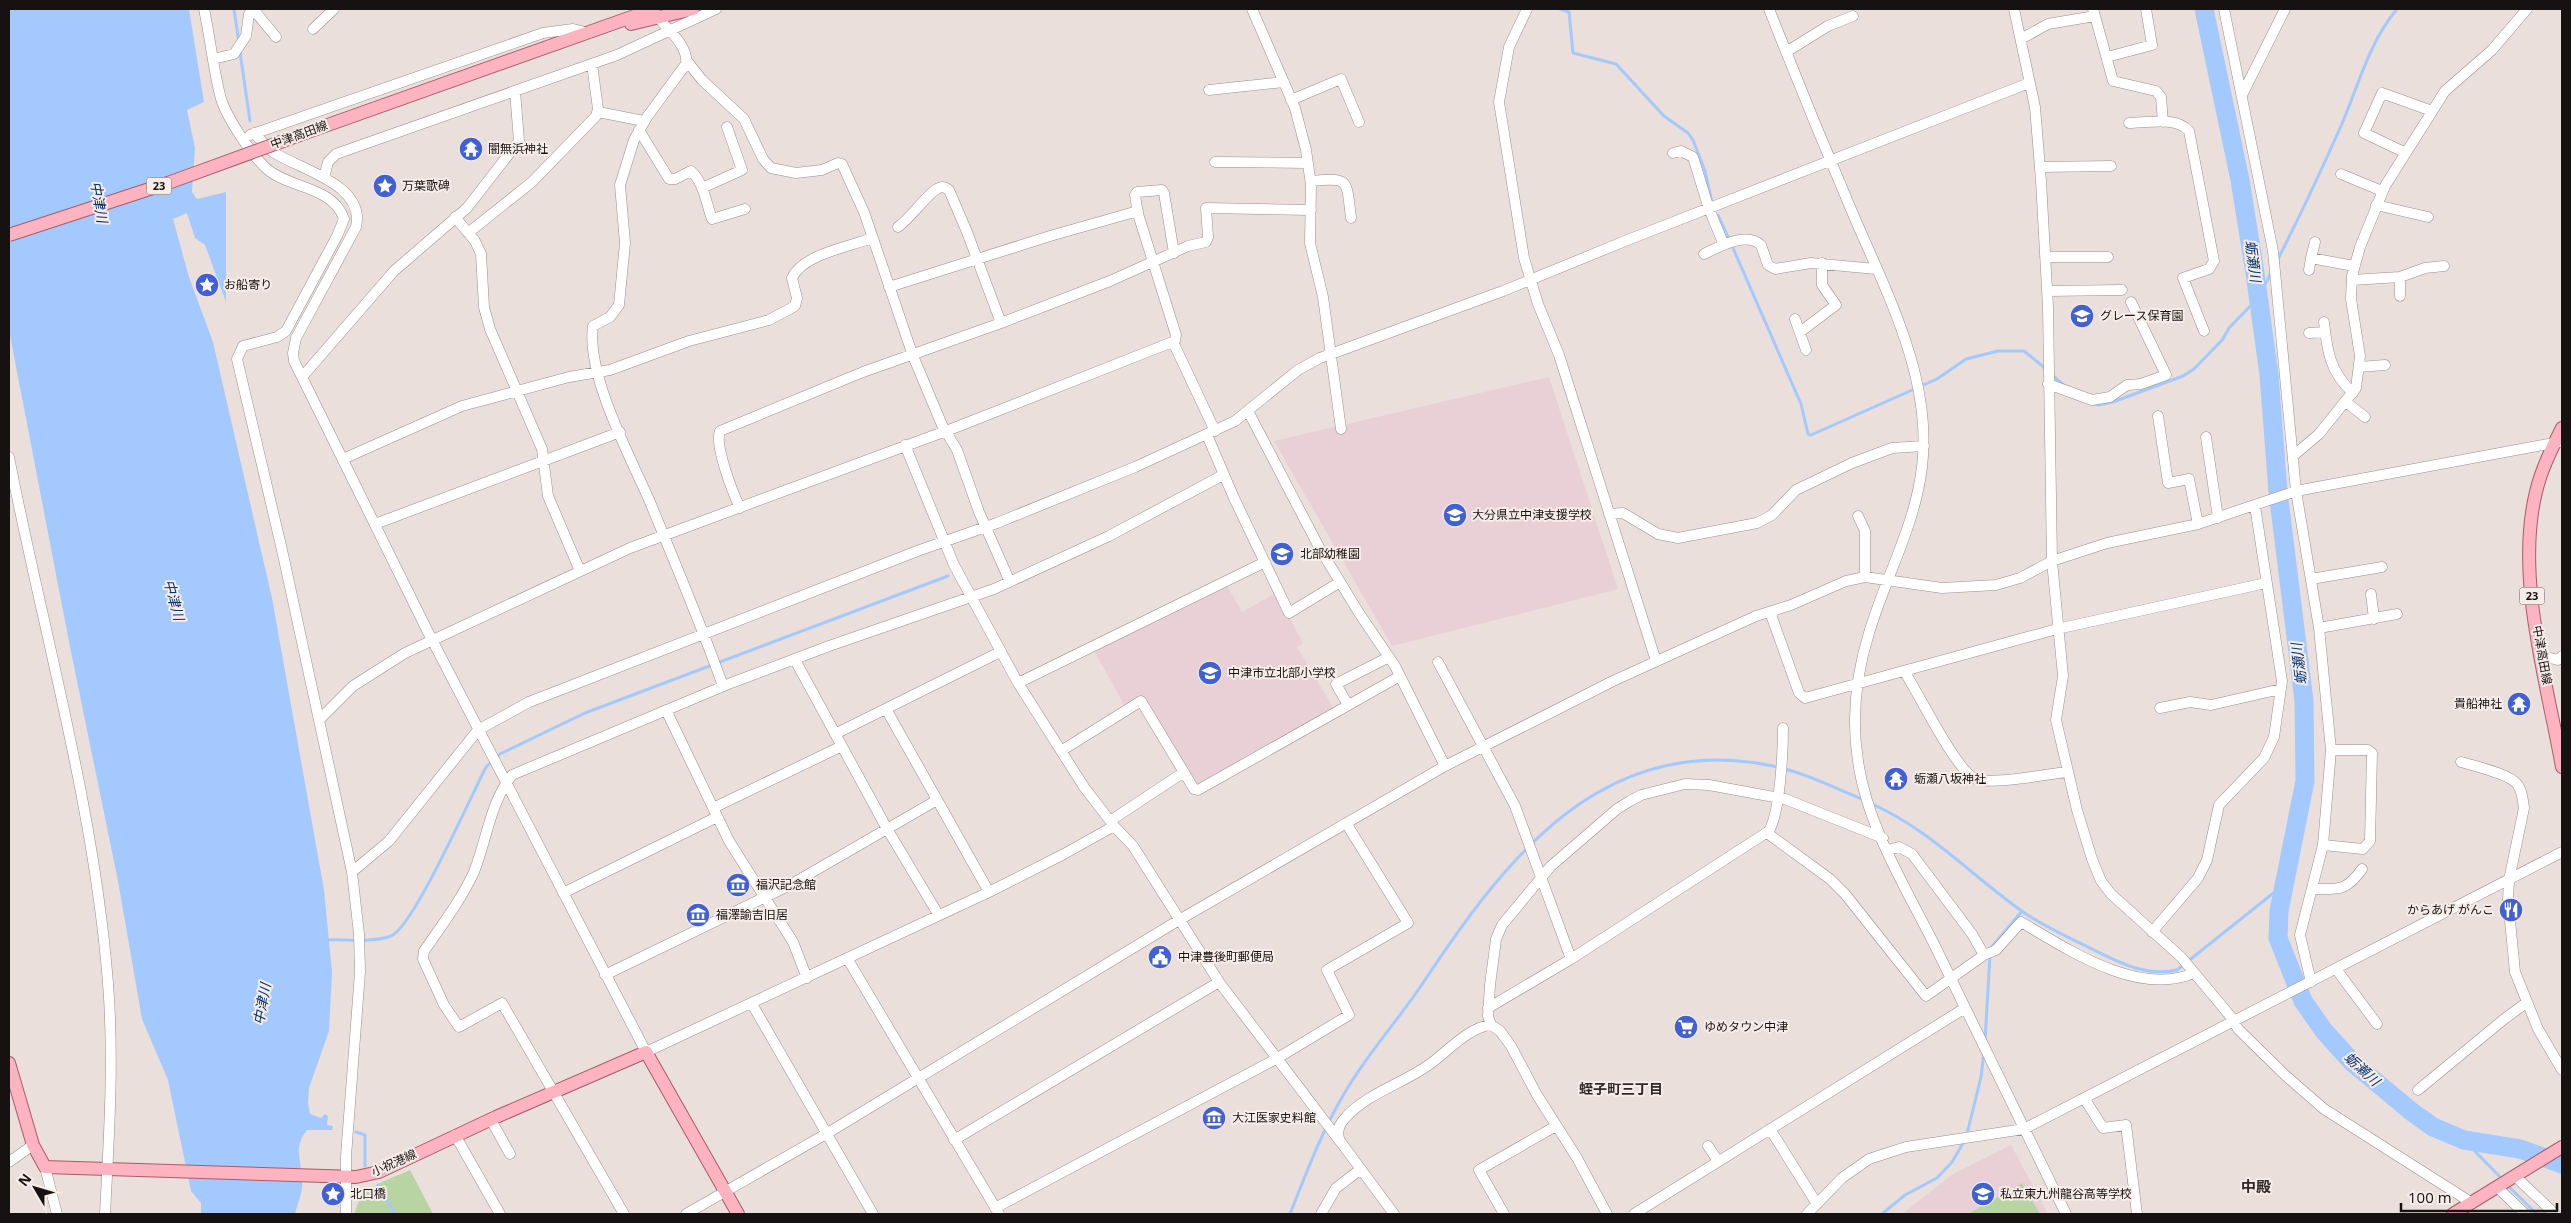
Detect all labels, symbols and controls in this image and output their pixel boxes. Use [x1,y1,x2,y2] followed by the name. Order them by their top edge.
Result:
[268,116,330,153] street label: 中津高田線
[458,136,484,162] temple icon: 闇無浜神社
[488,140,548,157] place label: 闇無浜神社
[372,173,398,199] place icon: 万葉歌碑
[402,177,450,194] place label: 万葉歌碑
[146,178,172,195] road number: 23
[86,180,113,226] water label: 中津川
[2241,239,2266,285] water label: 蛎瀬川
[194,272,220,298] place icon: お船寄り
[224,276,272,293] place label: お船寄り
[2069,303,2095,329] school or university icon: グレース保育園
[2100,307,2183,324] place label: グレース保育園
[1442,502,1468,528] school or university icon: 大分県立中津支援学校
[1472,506,1592,523] place label: 大分県立中津支援学校
[1269,541,1295,567] school or university icon: 北部幼稚園
[1300,545,1360,562] place label: 北部幼稚園
[160,577,190,625] water label: 中津川
[2520,588,2544,604] road number: 23
[2529,624,2556,686] street label: 中津高田線
[2286,640,2310,686] water label: 蛎瀬川
[1197,660,1223,686] school or university icon: 中津市立北部小学校
[1228,664,1336,681] place label: 中津市立北部小学校
[2506,691,2532,717] temple icon: 貴船神社
[2454,695,2502,712] place label: 貴船神社
[1883,766,1909,792] temple icon: 蛎瀬八坂神社
[1914,770,1986,787] place label: 蛎瀬八坂神社
[725,872,751,898] museum icon: 福沢記念館
[756,876,816,893] place label: 福沢記念館
[2498,897,2524,923] restaurant icon: からあげ がんこ
[2407,901,2494,918] place label: からあげ がんこ
[685,902,711,928] museum icon: 福澤諭吉旧居
[716,906,788,923] place label: 福澤諭吉旧居
[1147,944,1173,970] public building icon: 中津豊後町郵便局
[1178,948,1274,965] place label: 中津豊後町郵便局
[249,980,275,1026] water label: 中津川
[1673,1014,1699,1040] supermarket icon: ゆめタウン中津
[1704,1018,1788,1035] place label: ゆめタウン中津
[2340,1048,2386,1091] water label: 蛎瀬川
[1579,1079,1663,1098] district label: 蛭子町三丁目
[1201,1105,1227,1131] museum icon: 大江医家史料館
[1232,1109,1316,1126] place label: 大江医家史料館
[368,1145,419,1180] street label: 小祝港線
[10,1163,60,1213] north arrow
[13,1169,35,1190] text: N
[2241,1176,2271,1196] district label: 中殿
[2401,1180,2557,1212] scale bar
[320,1181,346,1207] place icon: 北口橋
[1970,1181,1996,1207] school or university icon: 私立東九州龍谷高等学校
[350,1185,386,1202] place label: 北口橋
[2000,1185,2132,1202] place label: 私立東九州龍谷高等学校
[2408,1187,2452,1207] text: 100 m

